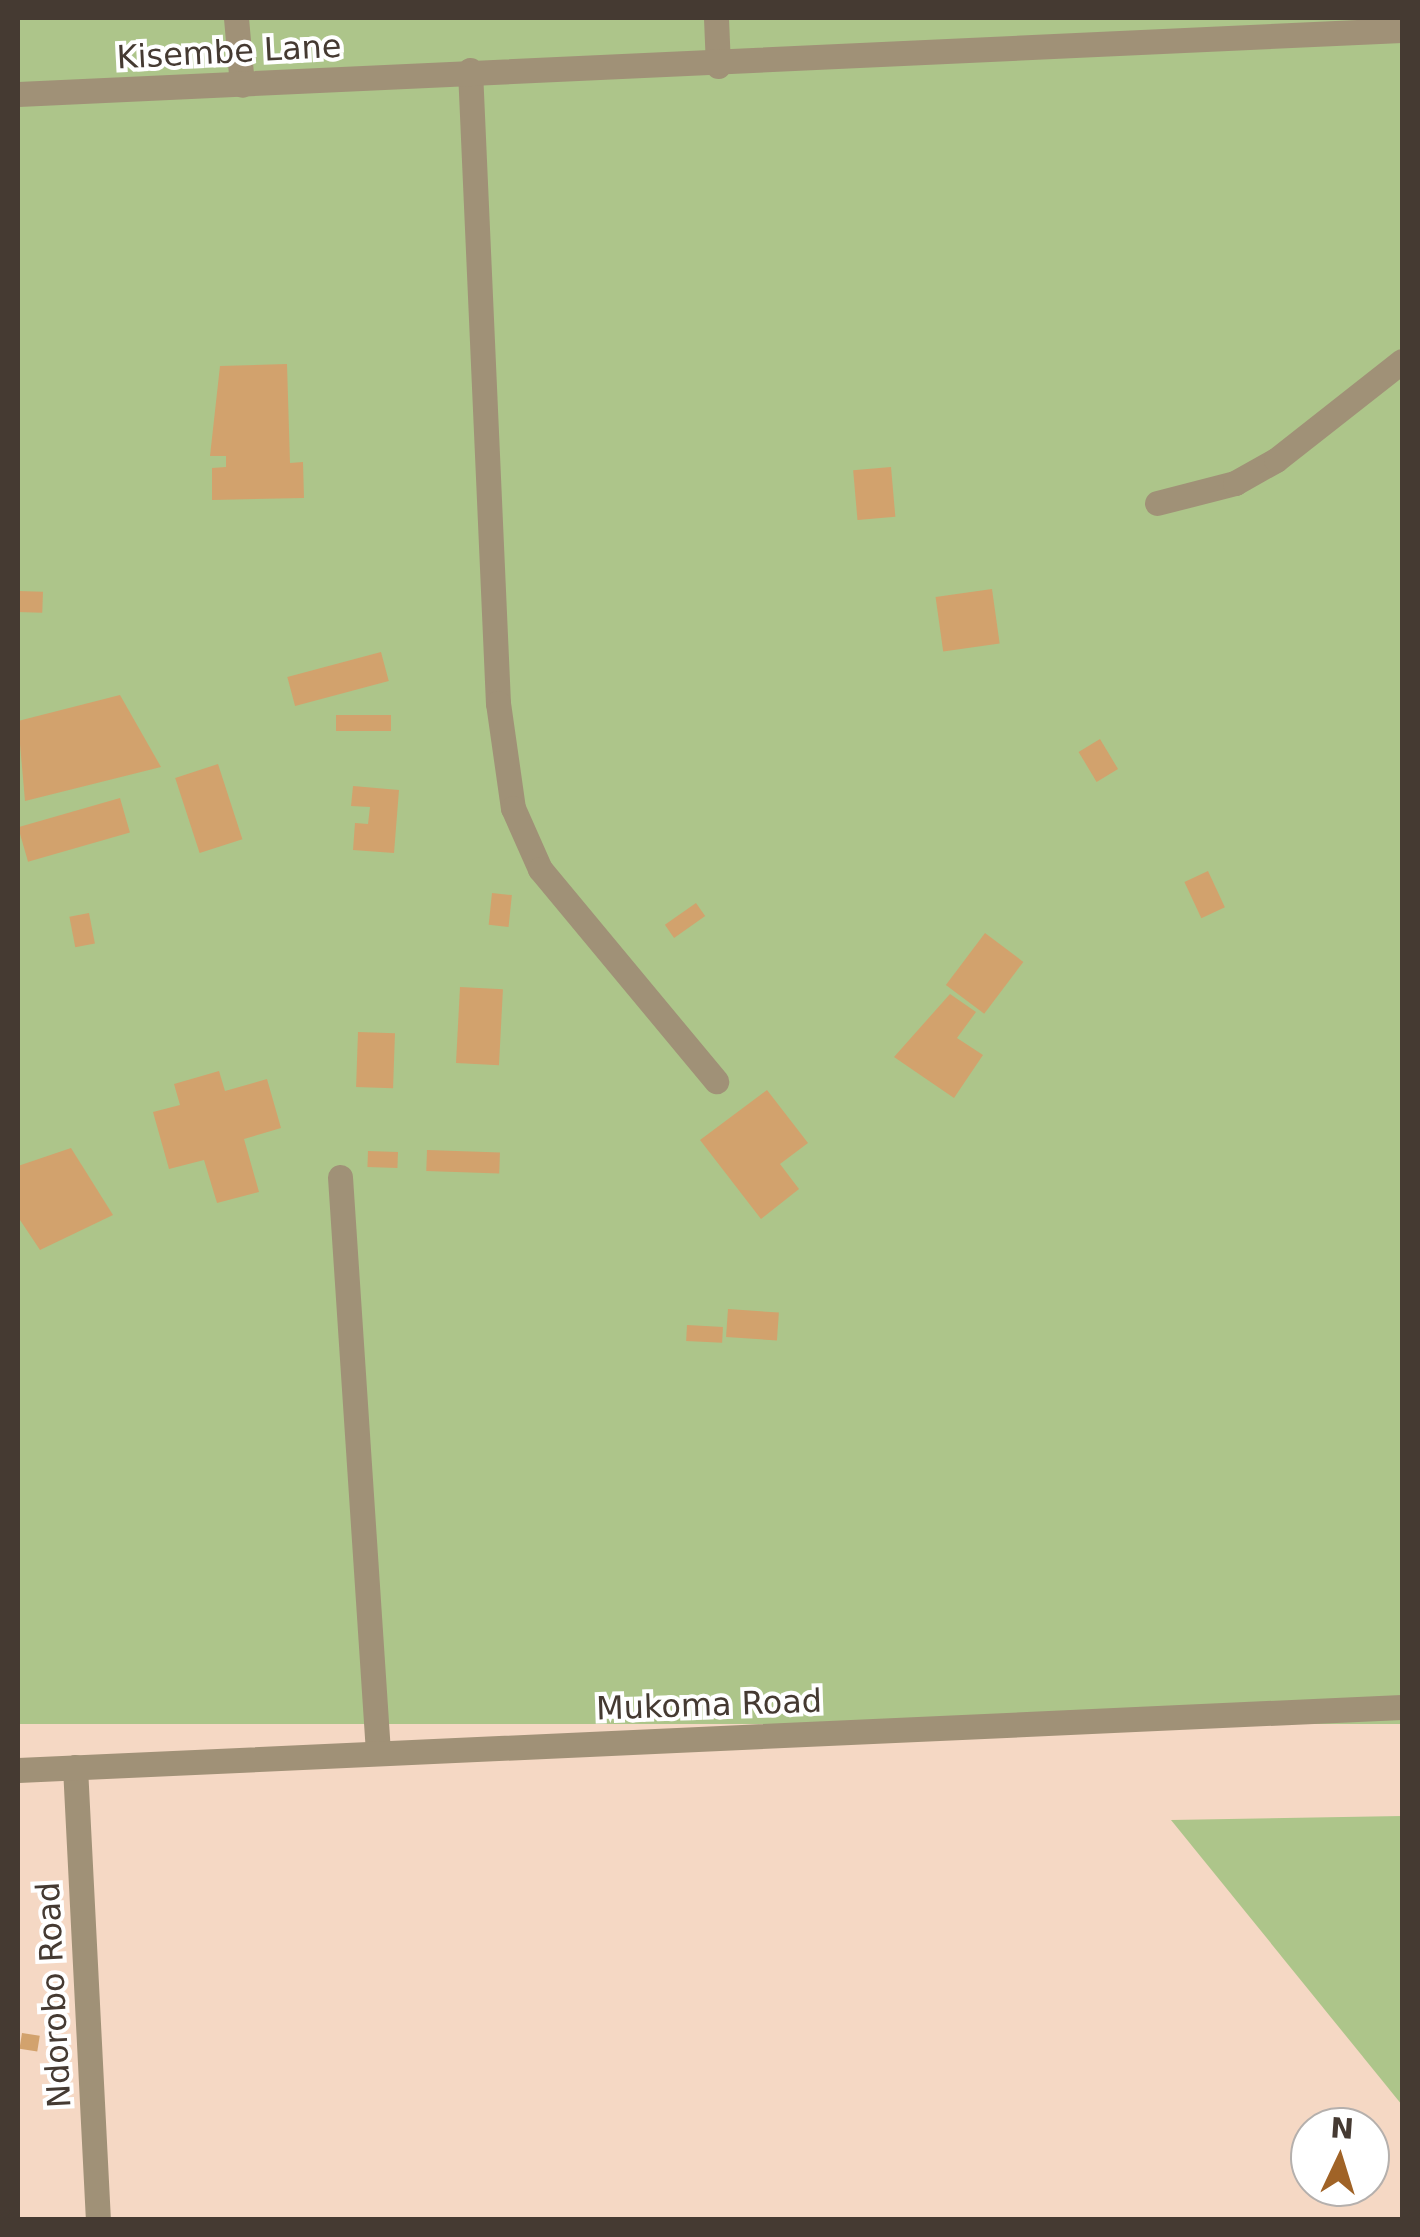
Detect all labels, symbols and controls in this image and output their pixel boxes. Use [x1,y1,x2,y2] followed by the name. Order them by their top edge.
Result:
[116,27,342,77] street label: Kisembe Lane
[595,1682,823,1728] street label: Mukoma Road
[29,1881,79,2109] street label: Ndorobo Road
[1290,2107,1390,2207] north arrow
[1329,2111,1355,2146] text: N

